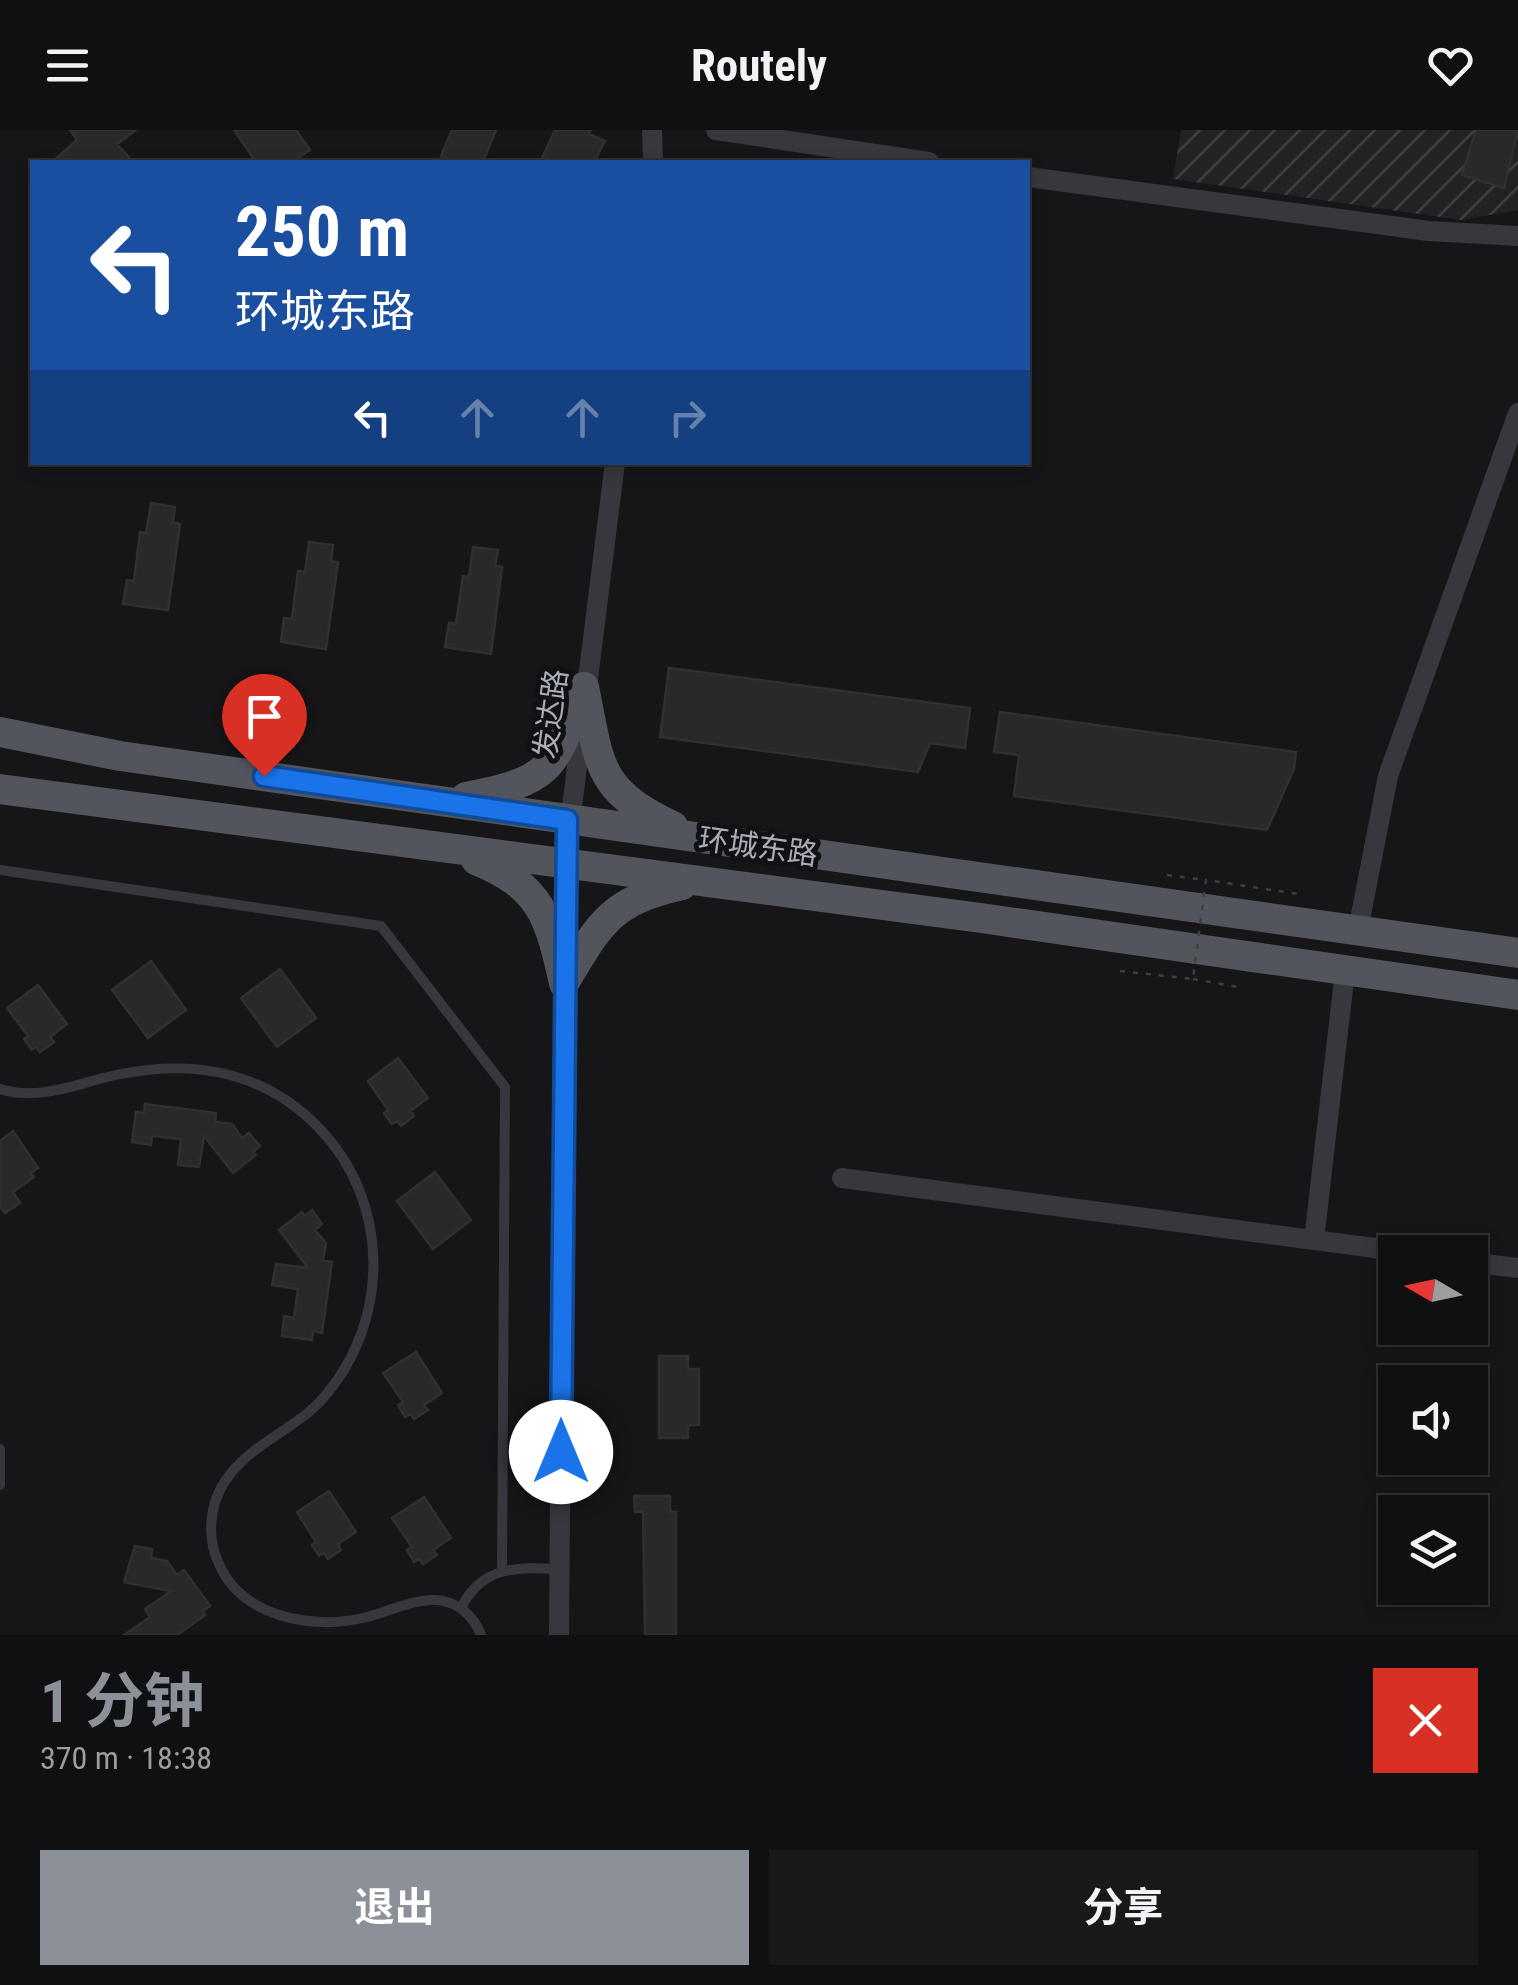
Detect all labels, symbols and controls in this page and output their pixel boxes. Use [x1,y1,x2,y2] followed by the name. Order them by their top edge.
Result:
[40,38,95,93] icon: menu
[1423,38,1478,93] icon: heart
[691,39,827,92] text: Routely
[235,191,409,273] text: 250 m
[70,200,200,330] icon: left
[235,285,415,338] text: 环城东路
[345,390,400,445] icon: left
[450,390,505,445] icon: ahead
[555,390,610,445] icon: ahead
[660,390,715,445] icon: right
[527,667,574,761] street label: 发达路
[222,674,307,777] pin
[237,689,292,744] icon: arrive
[696,821,820,872] street label: 环城东路
[1378,1235,1488,1345] north arrow
[1378,1235,1488,1605] map controls
[1378,1365,1488,1475] button: sound
[509,1400,613,1504] position arrow
[1378,1495,1488,1605] button: layers
[40,1666,204,1737] text: 1 分钟
[1373,1668,1478,1773] button: close
[40,1739,212,1777] text: 370 m · 18:38
[40,1850,749,1965] button: 退出
[769,1850,1478,1965] button: 分享

